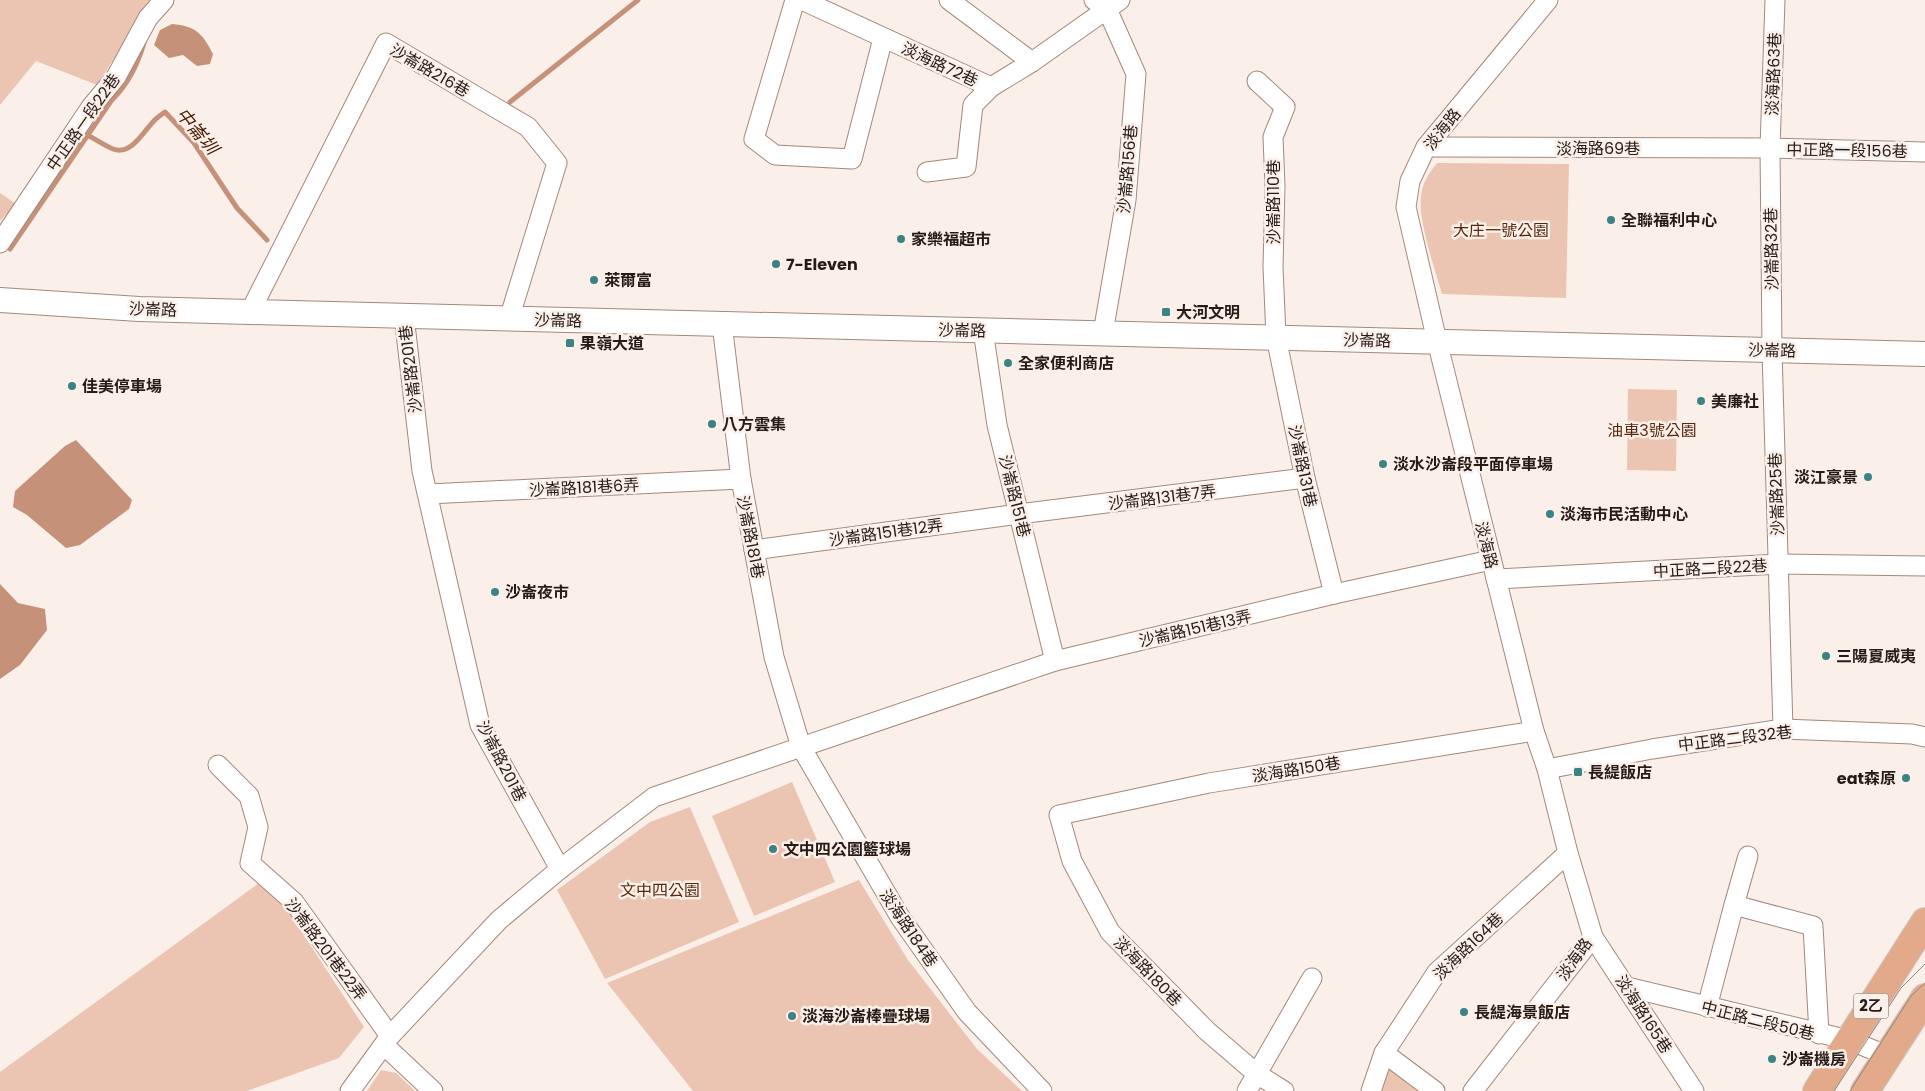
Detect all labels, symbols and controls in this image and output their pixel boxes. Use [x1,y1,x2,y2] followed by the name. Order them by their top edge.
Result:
[1761,32,1786,116] street label: 淡海路63巷
[898,37,982,92] street label: 淡海路72巷
[386,38,474,103] street label: 沙崙路216巷
[41,69,126,176] street label: 中正路一段22巷
[170,102,226,162] water label: 中崙圳
[1419,103,1466,155] street label: 淡海路
[1112,124,1143,215] street label: 沙崙路156巷
[1556,137,1640,160] street label: 淡海路69巷
[1786,138,1908,163] street label: 中正路一段156巷
[1262,160,1285,244] street label: 沙崙路110巷
[1759,207,1784,290] street label: 沙崙路32巷
[1621,209,1717,232] place label: 全聯福利中心
[1605,214,1617,226] marker: 全聯福利中心
[1453,219,1549,242] park label: 大庄一號公園
[911,228,991,251] place label: 家樂福超市
[895,233,907,245] marker: 家樂福超市
[786,253,858,276] place label: 7-Eleven
[770,258,782,270] marker: 7-Eleven
[604,269,652,292] place label: 萊爾富
[588,274,600,286] marker: 萊爾富
[129,297,177,322] street label: 沙崙路
[1176,301,1240,324] place label: 大河文明
[1160,306,1172,318] marker: 大河文明
[534,309,582,332] street label: 沙崙路
[938,319,986,342] street label: 沙崙路
[394,324,427,414] street label: 沙崙路201巷
[1343,329,1391,352] street label: 沙崙路
[580,332,644,355] place label: 果嶺大道
[564,337,576,349] marker: 果嶺大道
[1748,339,1796,362] street label: 沙崙路
[1018,352,1114,375] place label: 全家便利商店
[1002,357,1014,369] marker: 全家便利商店
[82,375,162,398] place label: 佳美停車場
[66,380,78,392] marker: 佳美停車場
[1711,390,1759,413] place label: 美廉社
[1695,395,1707,407] marker: 美廉社
[722,413,786,436] place label: 八方雲集
[706,418,718,430] marker: 八方雲集
[1607,419,1697,442] park label: 油車3號公園
[1283,423,1322,509] street label: 沙崙路131巷
[993,452,1036,540] street label: 沙崙路151巷
[1764,452,1789,536] street label: 沙崙路25巷
[1393,453,1553,476] place label: 淡水沙崙段平面停車場
[1377,458,1389,470] marker: 淡水沙崙段平面停車場
[1794,466,1858,489] place label: 淡江豪景
[1862,471,1874,483] marker: 淡江豪景
[528,473,640,502] street label: 沙崙路181巷6弄
[1107,479,1217,516] street label: 沙崙路131巷7弄
[731,494,770,581] street label: 沙崙路181巷
[1560,503,1688,526] place label: 淡海市民活動中心
[1544,508,1556,520] marker: 淡海市民活動中心
[828,513,944,552] street label: 沙崙路151巷12弄
[1470,519,1503,571] street label: 淡海路
[1652,554,1768,583] street label: 中正路二段22巷
[505,581,569,604] place label: 沙崙夜市
[489,586,501,598] marker: 沙崙夜市
[1137,604,1254,653] street label: 沙崙路151巷13弄
[1836,645,1916,668] place label: 三陽夏威夷
[1820,650,1832,662] marker: 三陽夏威夷
[471,717,532,806] street label: 沙崙路201巷
[1677,720,1793,757] street label: 中正路二段32巷
[1250,751,1342,788] street label: 淡海路150巷
[1588,761,1652,784] place label: 長緹飯店
[1572,766,1584,778] marker: 長緹飯店
[1837,767,1896,790] place label: eat森原
[1900,772,1912,784] marker: eat森原
[783,838,911,861] place label: 文中四公園籃球場
[767,843,779,855] marker: 文中四公園籃球場
[620,879,700,902] park label: 文中四公園
[874,885,943,972] street label: 淡海路184巷
[279,893,372,1005] street label: 沙崙路201巷22弄
[1428,907,1508,986] street label: 淡海路164巷
[1108,931,1187,1011] street label: 淡海路180巷
[1551,933,1598,986] street label: 淡海路
[1610,971,1678,1058] street label: 淡海路165巷
[1854,994,1888,1018] road number: 2乙
[1699,995,1817,1046] street label: 中正路二段50巷
[1474,1001,1570,1024] place label: 長緹海景飯店
[802,1005,930,1028] place label: 淡海沙崙棒疊球場
[1458,1006,1470,1018] marker: 長緹海景飯店
[786,1010,798,1022] marker: 淡海沙崙棒疊球場
[1782,1048,1846,1071] place label: 沙崙機房
[1766,1053,1778,1065] marker: 沙崙機房

